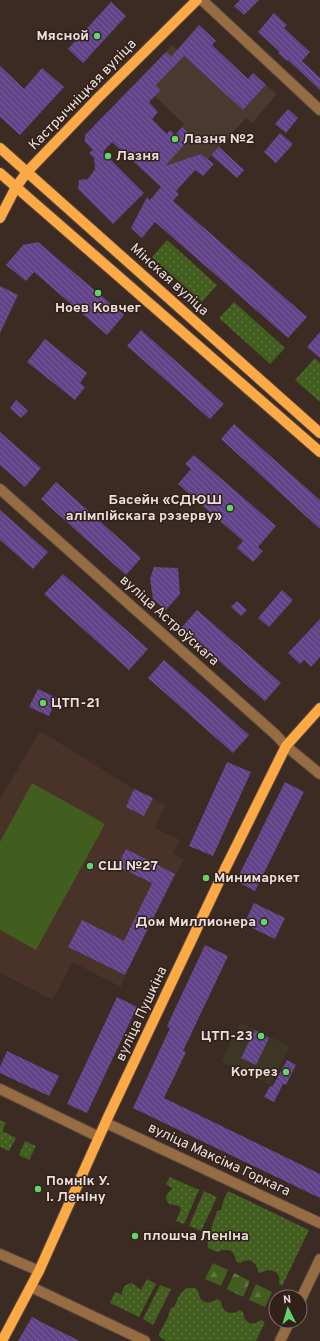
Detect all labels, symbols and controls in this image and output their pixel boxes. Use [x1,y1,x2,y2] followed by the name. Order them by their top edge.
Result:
[37,28,89,45] place label: Мясной
[92,31,102,41] marker: Мясной
[26,36,140,154] street label: Кастрычніцкая вуліца
[183,131,254,148] place label: Лазня №2
[170,134,180,144] marker: Лазня №2
[116,148,159,165] place label: Лазня
[103,151,113,161] marker: Лазня
[126,240,212,320] street label: Мінская вуліца
[93,288,103,298] marker: Ноев Ковчег
[55,300,142,317] place label: Ноев Ковчег
[66,492,222,525] place label: Басейн «СДЮШ алімпійскага рэзерву»
[225,503,235,513] marker: Басейн «СДЮШ алімпійскага рэзерву»
[116,572,222,670] street label: вуліца Астроўскага
[51,695,100,712] place label: ЦТП-21
[38,698,48,708] marker: ЦТП-21
[98,858,158,875] place label: СШ №27
[85,861,95,871] marker: СШ №27
[214,870,300,887] place label: Минимаркет
[201,873,211,883] marker: Минимаркет
[135,914,256,931] place label: Дом Миллионера
[259,917,269,927] marker: Дом Миллионера
[113,964,171,1064] street label: вуліца Пушкіна
[201,1028,253,1045] place label: ЦТП-23
[256,1031,266,1041] marker: ЦТП-23
[231,1064,278,1081] place label: Котрез
[281,1067,291,1077] marker: Котрез
[145,1120,293,1200] street label: вуліца Максіма Горкага
[46,1173,110,1206] place label: Помнік У. І. Леніну
[33,1184,43,1194] marker: Помнік У. І. Леніну
[143,1228,249,1245] place label: плошча Леніна
[130,1231,140,1241] marker: плошча Леніна
[268,1289,308,1329] north arrow
[283,1293,292,1307] text: N

